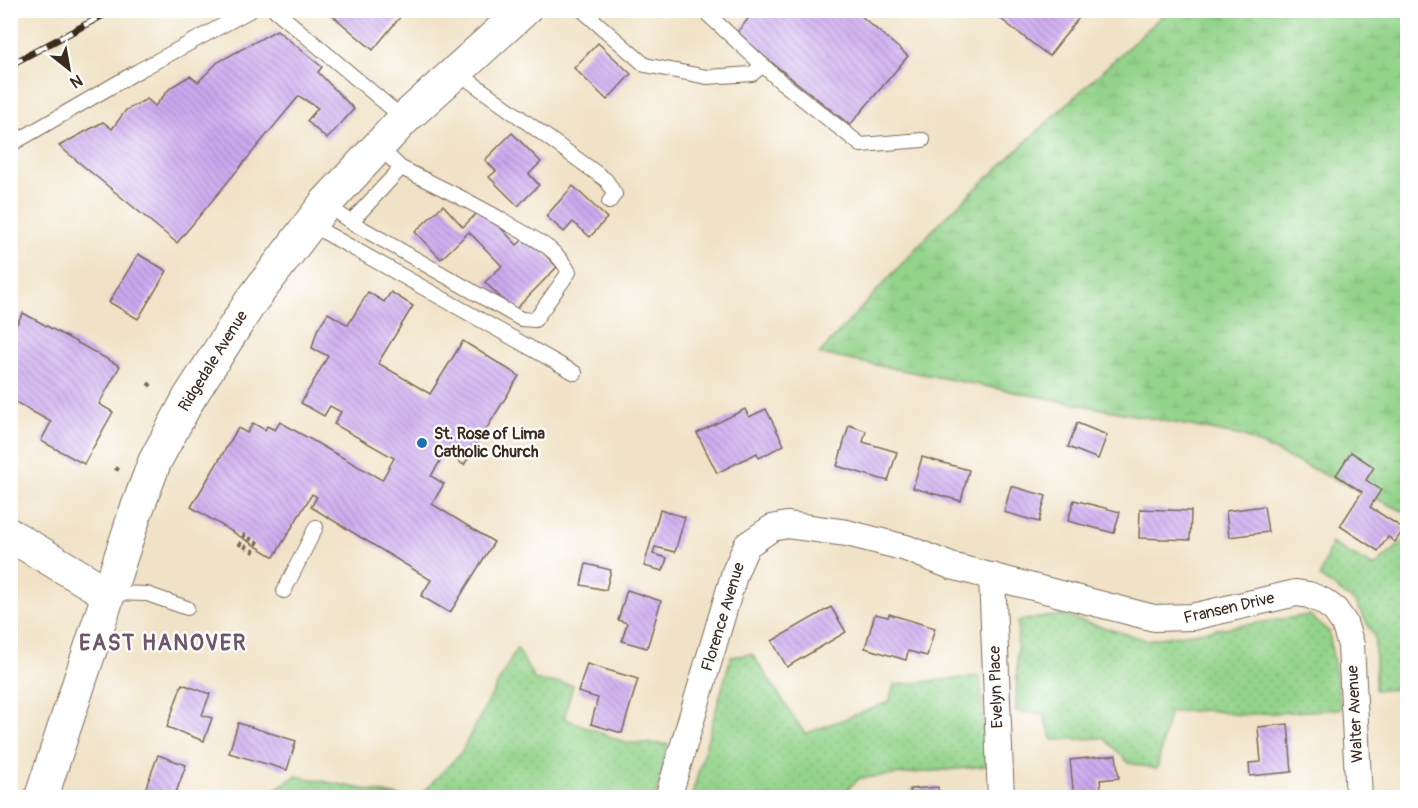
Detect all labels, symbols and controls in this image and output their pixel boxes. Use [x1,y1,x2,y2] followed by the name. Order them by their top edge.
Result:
[39,39,99,99] north arrow
[66,70,86,92] text: N
[174,307,252,415] street label: Ridgedale Avenue
[434,424,545,462] place label: St. Rose of Lima Catholic Church
[415,436,429,450] marker: St. Rose of Lima Catholic Church
[697,560,749,674] street label: Florence Avenue
[1182,588,1276,628] street label: Fransen Drive
[79,629,247,657] district label: EAST HANOVER
[985,645,1007,729] street label: Evelyn Place
[1342,665,1368,763] street label: Walter Avenue

